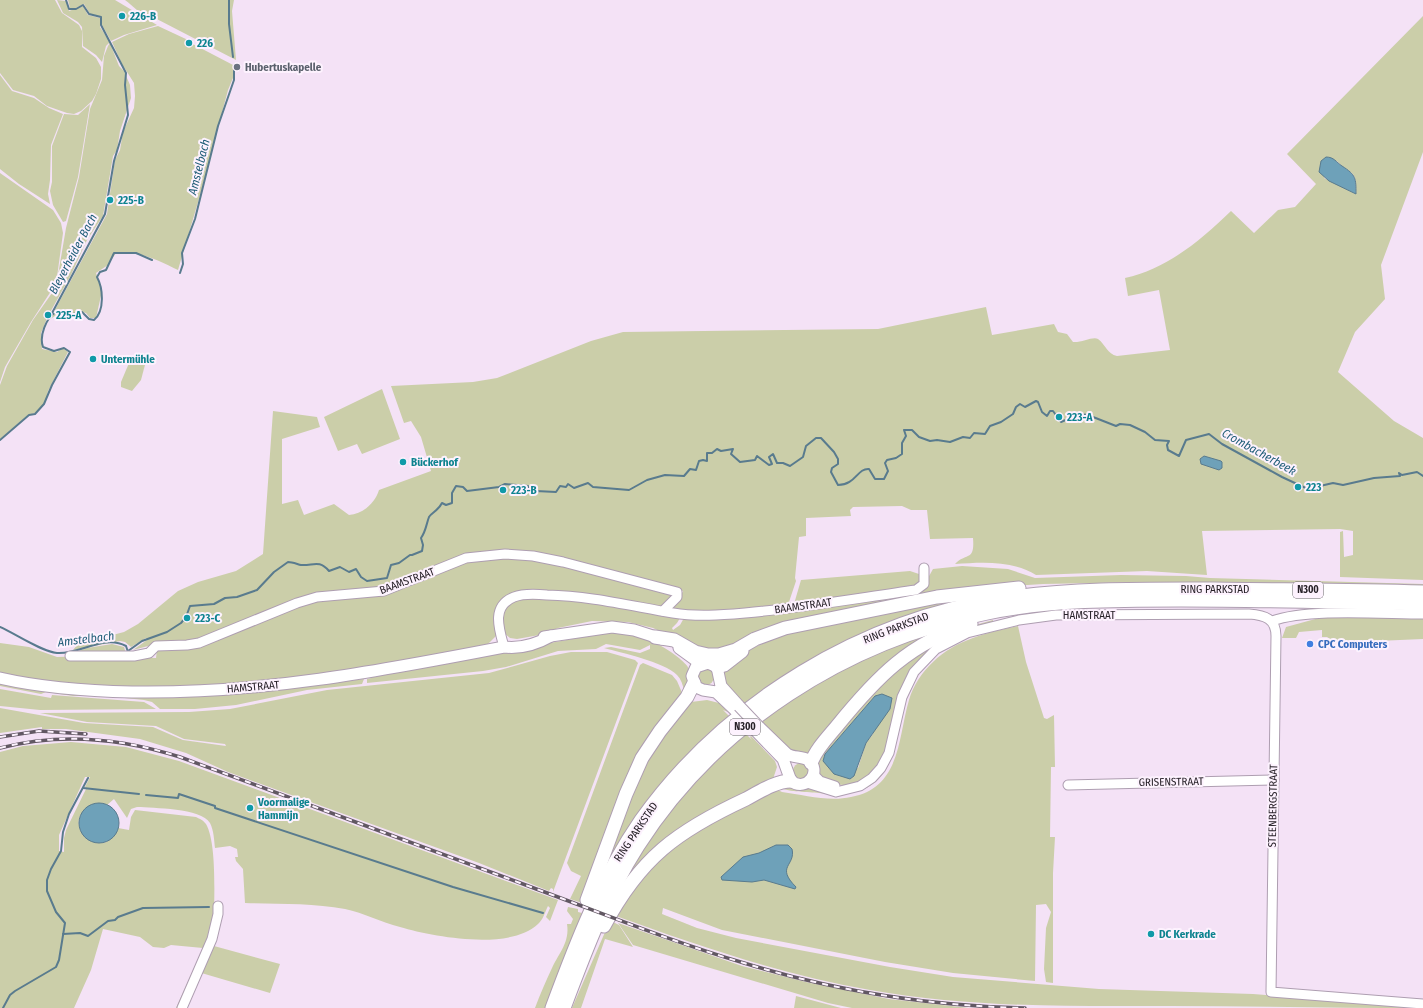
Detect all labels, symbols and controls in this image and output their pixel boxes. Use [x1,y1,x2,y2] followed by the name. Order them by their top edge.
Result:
[129,10,156,23] place label: 226-B
[117,11,127,21] marker: 226-B
[196,37,213,50] place label: 226
[184,38,194,48] marker: 226
[245,61,322,74] place label: Hubertuskapelle
[232,62,242,72] marker: Hubertuskapelle
[185,138,213,197] water label: Amstelbach
[117,194,144,207] place label: 225-B
[105,195,115,205] marker: 225-B
[46,212,100,296] water label: Bleyerheider Bach
[55,309,83,322] place label: 225-A
[43,310,53,320] marker: 225-A
[101,353,155,366] place label: Untermühle
[88,354,98,364] marker: Untermühle
[1066,411,1093,424] place label: 223-A
[1054,412,1064,422] marker: 223-A
[1220,426,1299,478] water label: Crombacherbeek
[411,456,459,469] place label: Bückerhof
[398,457,408,467] marker: Bückerhof
[1305,481,1321,494] place label: 223
[1293,482,1303,492] marker: 223
[510,484,537,497] place label: 223-B
[498,485,508,495] marker: 223-B
[378,565,437,597] street label: BAAMSTRAAT
[1293,582,1323,598] road number: N300
[1181,583,1249,596] street label: RING PARKSTAD
[774,595,833,616] street label: BAAMSTRAAT
[1063,609,1116,622] street label: HAMSTRAAT
[861,610,931,646] street label: RING PARKSTAD
[194,612,221,625] place label: 223-C
[182,613,192,623] marker: 223-C
[56,629,115,650] water label: Amstelbach
[1318,638,1387,651] place label: CPC Computers
[1305,639,1315,649] marker: CPC Computers
[226,678,281,696] street label: HAMSTRAAT
[730,719,760,735] road number: N300
[1266,763,1280,848] street label: STEENBERGSTRAAT
[1138,775,1204,789] street label: GRISENSTRAAT
[257,796,310,822] place label: Voormalige Hammijn
[611,800,661,864] street label: RING PARKSTAD
[245,803,255,813] marker: Voormalige Hammijn
[1159,928,1216,941] place label: DC Kerkrade
[1146,929,1156,939] marker: DC Kerkrade

